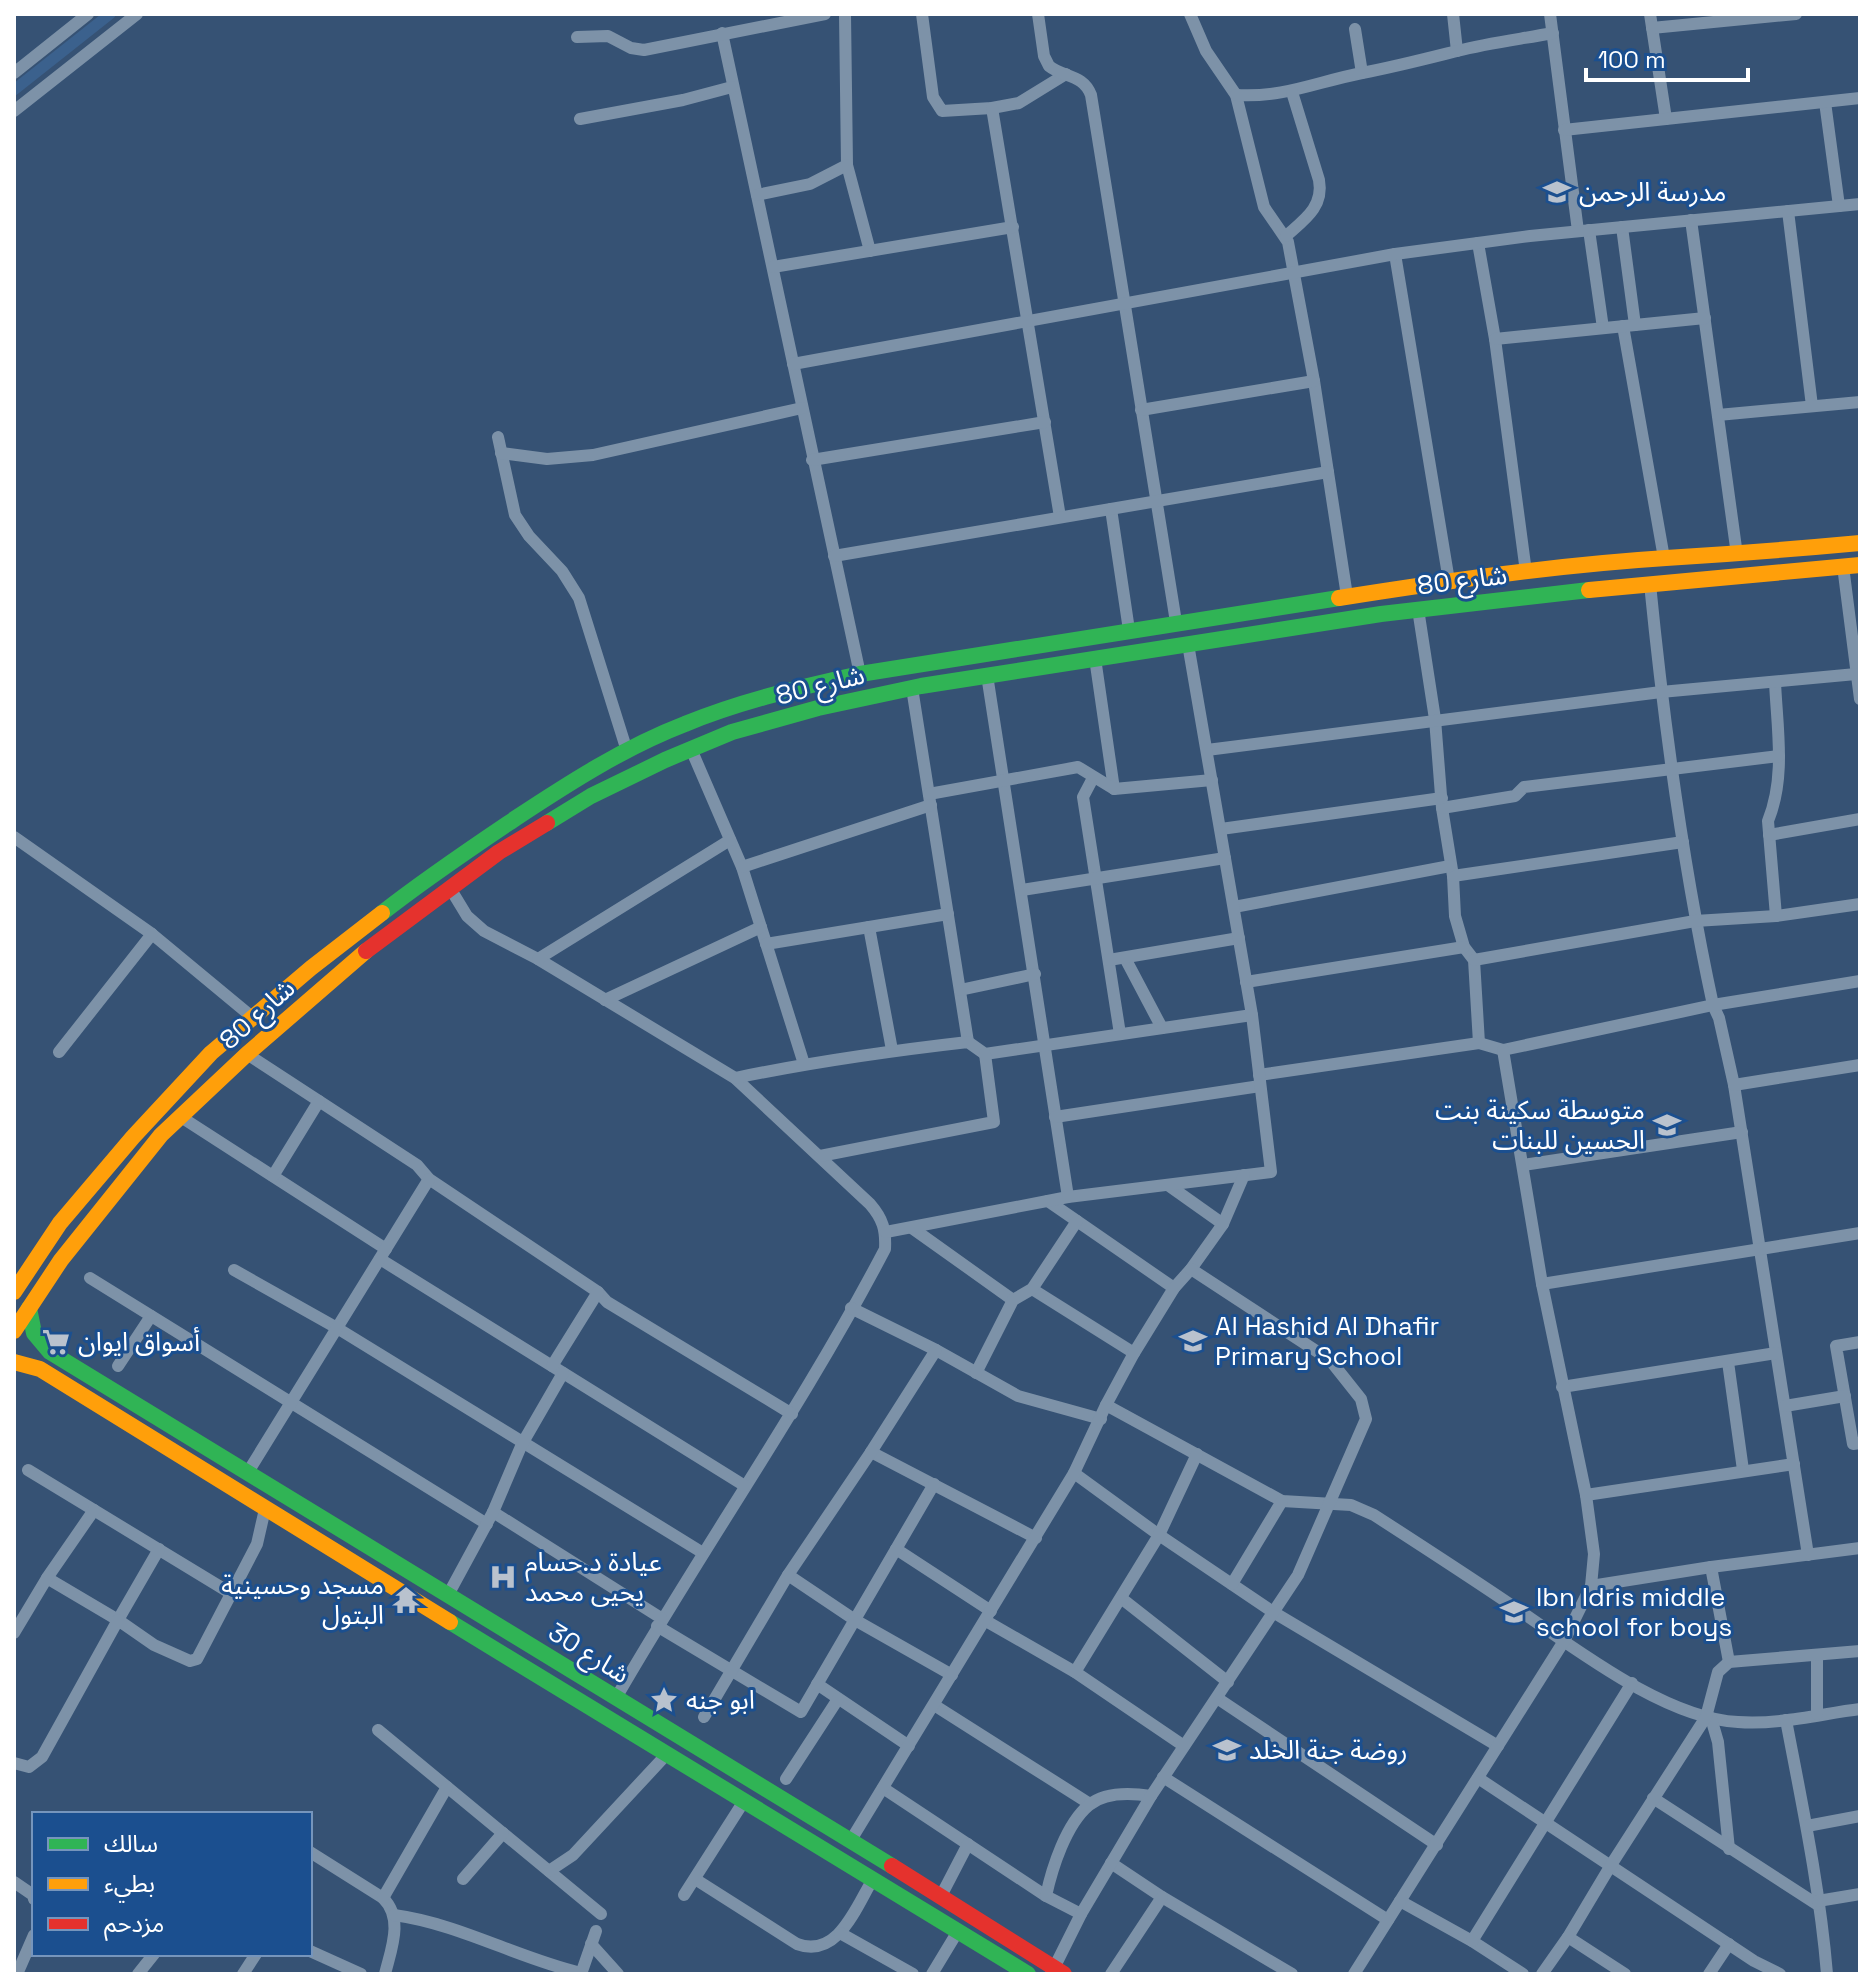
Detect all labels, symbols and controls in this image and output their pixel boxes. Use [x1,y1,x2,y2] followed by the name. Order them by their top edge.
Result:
[1586,32,1748,82] scale bar
[1598,44,1666,75] text: 100 m
[1579,175,1726,209] place label: مدرسة الرحمن
[1542,177,1572,207] school or university icon: مدرسة الرحمن
[1415,558,1509,604] street label: شارع 80
[772,658,868,714] street label: شارع 80
[212,971,303,1058] street label: شارع 80
[1435,1093,1645,1157] place label: متوسطة سكينة بنت الحسين للبنات
[1652,1110,1682,1140] school or university icon: متوسطة سكينة بنت الحسين للبنات
[1215,1309,1439,1373] place label: Al Hashid Al Dhafir Primary School
[78,1325,200,1359] place label: أسواق ايوان
[1178,1326,1208,1356] school or university icon: Al Hashid Al Dhafir Primary School
[41,1327,71,1357] supermarket icon: أسواق ايوان
[525,1545,662,1609] place label: عيادة د.حسام يحيى محمد
[488,1562,518,1592] hospital icon: عيادة د.حسام يحيى محمد
[221,1568,384,1632] place label: مسجد وحسينية البتول
[1536,1580,1732,1644] place label: Ibn Idris middle school for boys
[391,1585,421,1615] temple icon: مسجد وحسينية البتول
[1499,1597,1529,1627] school or university icon: Ibn Idris middle school for boys
[541,1615,636,1693] street label: شارع 30
[686,1683,755,1717] place label: ابو جنه
[649,1685,679,1715] place icon: ابو جنه
[1249,1733,1408,1767] place label: روضة جنة الخلد
[1212,1735,1242,1765] school or university icon: روضة جنة الخلد
[32,1812,312,1956] legend
[104,1828,158,1859] text: سالك
[104,1868,155,1903] text: بطيء
[104,1908,164,1941] text: مزدحم

